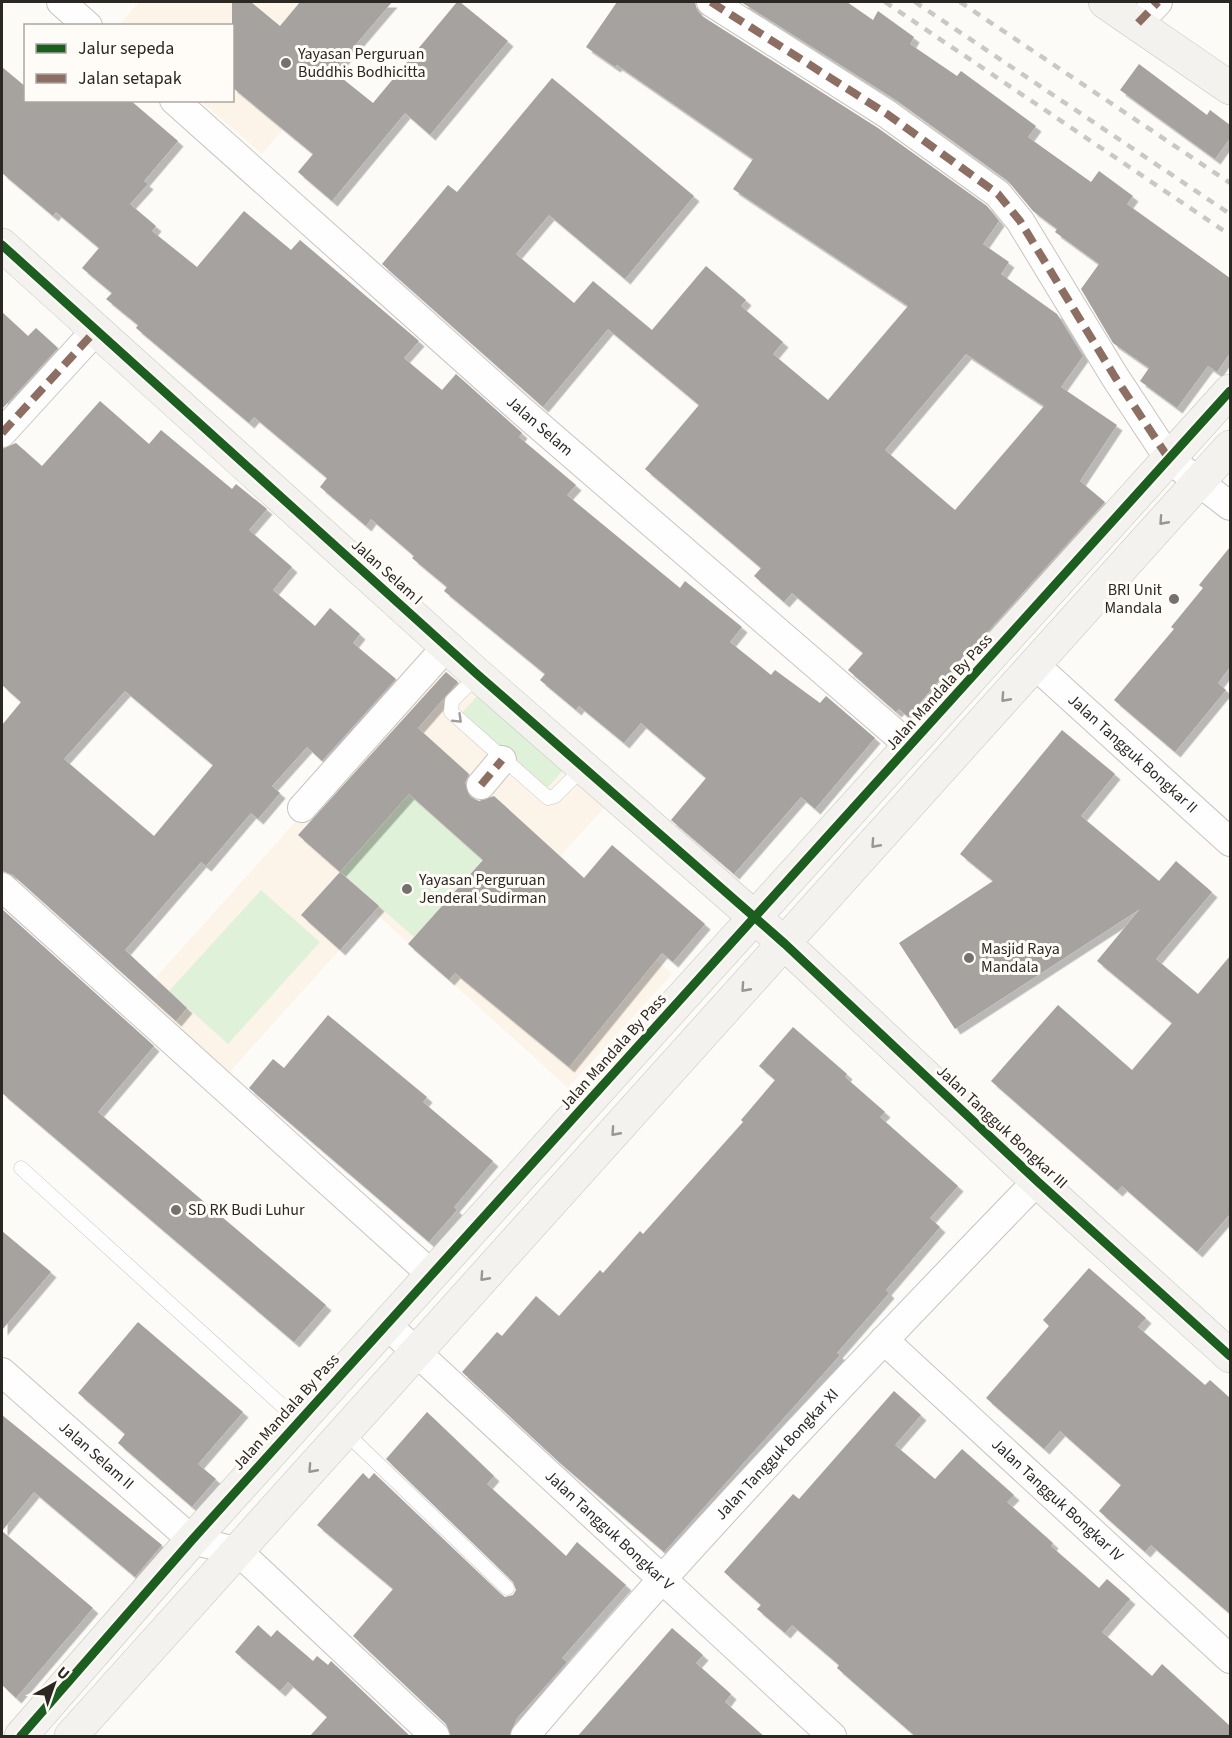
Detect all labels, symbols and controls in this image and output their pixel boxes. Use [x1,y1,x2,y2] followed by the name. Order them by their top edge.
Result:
[24,24,234,102] legend
[78,36,174,61] text: Jalur sepeda
[297,43,425,83] place label: Yayasan Perguruan Buddhis Bodhicitta
[279,56,293,70] marker: Yayasan Perguruan Buddhis Bodhicitta
[78,66,182,91] text: Jalan setapak
[502,391,578,461] street label: Jalan Selam
[1159,514,1170,525] one-way arrow
[347,534,427,610] street label: Jalan Selam I
[1104,579,1163,619] place label: BRI Unit Mandala
[1167,592,1181,606] marker: BRI Unit Mandala
[881,629,998,755] street label: Jalan Mandala By Pass
[1063,689,1202,818] street label: Jalan Tangguk Bongkar II
[1001,691,1012,702] one-way arrow
[450,711,461,722] one-way arrow
[871,837,882,847] one-way arrow
[418,869,546,909] place label: Yayasan Perguruan Jenderal Sudirman
[400,882,414,896] marker: Yayasan Perguruan Jenderal Sudirman
[981,938,1060,978] place label: Masjid Raya Mandala
[962,951,976,965] marker: Masjid Raya Mandala
[742,981,753,992] one-way arrow
[555,989,672,1115] street label: Jalan Mandala By Pass
[932,1060,1072,1194] street label: Jalan Tangguk Bongkar III
[611,1126,622,1136] one-way arrow
[188,1199,305,1221] place label: SD RK Budi Luhur
[169,1203,183,1217] marker: SD RK Budi Luhur
[480,1270,491,1281] one-way arrow
[228,1349,345,1475] street label: Jalan Mandala By Pass
[710,1384,844,1525] street label: Jalan Tangguk Bongkar XI
[54,1416,139,1495] street label: Jalan Selam II
[987,1434,1129,1567] street label: Jalan Tangguk Bongkar IV
[308,1463,319,1473] one-way arrow
[540,1465,679,1596] street label: Jalan Tangguk Bongkar V
[24,1654,84,1714] north arrow
[52,1661,74,1685] text: U

